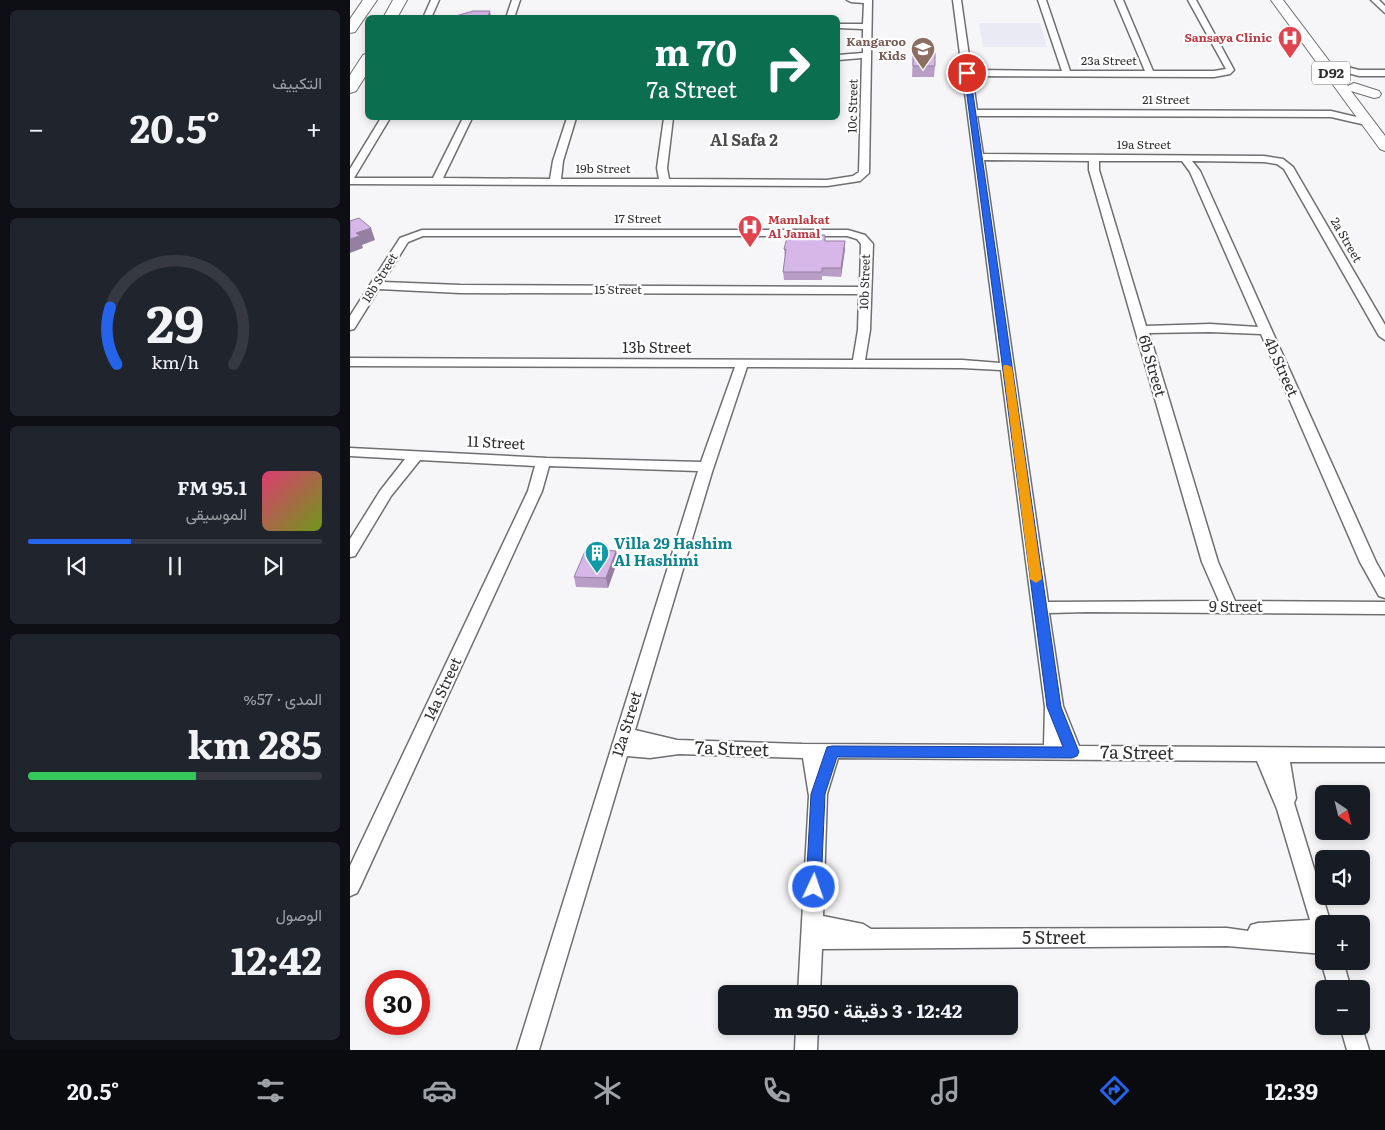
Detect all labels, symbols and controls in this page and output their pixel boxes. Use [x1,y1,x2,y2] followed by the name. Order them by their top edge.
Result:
[655,25,737,77] text: 70 m
[1277,25,1303,59] hospital icon: Sansaya Clinic
[1184,28,1272,46] place label: Sansaya Clinic
[846,32,907,64] place label: Kangaroo Kids
[755,35,820,100] icon: right
[910,36,936,70] school or university icon: Kangaroo Kids
[1081,51,1137,69] street label: 23a Street
[946,52,988,94] pin
[953,59,981,87] icon: arrive
[1312,62,1350,84] road number: D92
[272,70,322,94] text: التكييف
[647,72,737,105] text: 7a Street
[843,78,861,133] street label: 10c Street
[1142,90,1190,108] street label: 21 Street
[130,98,220,155] text: 20.5°
[28,106,44,148] text: −
[306,106,322,148] text: +
[710,127,778,151] district label: Al Safa 2
[1117,135,1171,153] street label: 19a Street
[575,159,631,177] street label: 19b Street
[614,209,662,227] street label: 17 Street
[768,210,830,242] place label: Mamlakat Al Jamal
[737,214,763,248] hospital icon: Mamlakat Al Jamal
[1327,214,1367,265] street label: 2a Street
[357,249,402,306] street label: 18b Street
[854,254,874,310] street label: 10b Street
[594,280,642,298] street label: 15 Street
[146,282,204,359] text: 29
[1134,332,1173,399] street label: 6b Street
[1259,333,1306,400] street label: 4b Street
[622,335,692,358] street label: 13b Street
[151,348,199,375] text: km/h
[466,428,526,455] street label: 11 Street
[177,473,247,501] text: 95.1 FM
[186,501,247,525] text: الموسيقى
[614,531,732,571] place label: Villa 29 Hashim Al Hashimi
[584,540,610,574] building icon: Villa 29 Hashim Al Hashimi
[63,552,91,580] icon: previous
[161,552,189,580] icon: pause
[259,552,287,580] icon: next
[1209,594,1263,617] street label: 9 Street
[417,653,466,724] street label: 14a Street
[243,686,322,710] text: المدى · 57%
[605,688,646,759] street label: 12a Street
[188,714,322,771] text: 285 km
[695,733,770,762] street label: 7a Street
[1100,737,1175,766] street label: 7a Street
[1315,785,1370,840] north arrow
[1315,785,1370,1035] map controls
[1315,850,1370,905] button: sound
[787,860,839,912] position arrow
[276,902,322,926] text: الوصول
[1315,915,1370,970] button: +
[1022,923,1087,950] street label: 5 Street
[231,930,322,987] text: 12:42
[365,970,430,1035] speed limit sign: 30
[1315,980,1370,1035] button: −
[774,996,962,1024] text: 12:42 · 3 دقيقة · 950 m
[253,1073,288,1108] icon: filters
[422,1073,457,1108] icon: car
[590,1073,625,1108] icon: climate
[759,1073,794,1108] icon: phone
[928,1073,963,1108] icon: music
[1097,1073,1132,1108] icon: directions
[67,1074,119,1107] text: 20.5°
[1265,1074,1318,1107] text: 12:39

